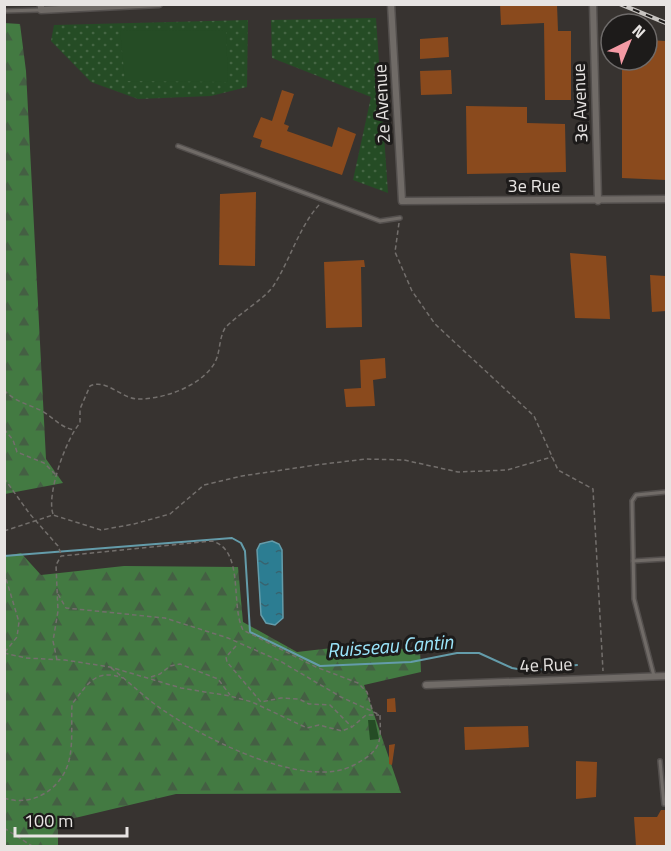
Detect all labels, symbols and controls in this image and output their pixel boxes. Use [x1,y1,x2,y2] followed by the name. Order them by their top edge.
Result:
[599,12,659,72] north arrow
[627,18,651,44] text: N
[565,63,594,143] street label: 3e Avenue
[366,64,397,144] street label: 2e Avenue
[508,172,560,199] street label: 3e Rue
[326,626,455,665] water label: Ruisseau Cantin
[519,650,573,679] street label: 4e Rue
[15,800,128,838] scale bar
[24,807,73,834] text: 100 m

